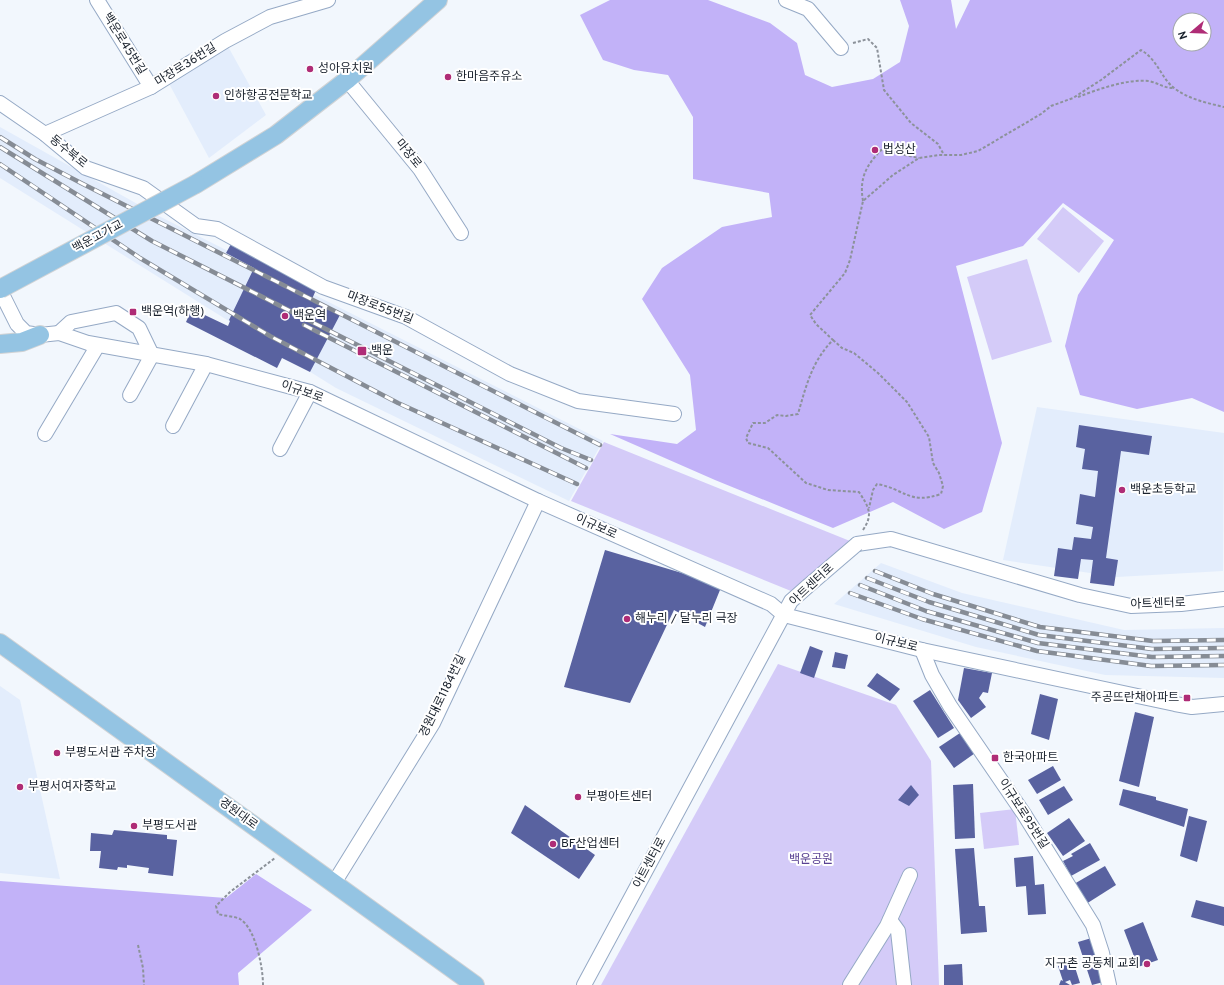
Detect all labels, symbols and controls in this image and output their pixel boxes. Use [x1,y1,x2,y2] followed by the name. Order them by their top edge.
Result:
[99,10,149,78] street label: 백운로45번길
[1172,12,1212,52] north arrow
[1176,29,1191,41] text: N
[152,40,220,90] street label: 마장로36번길
[318,61,373,77] place label: 성아유치원
[305,64,315,74] marker: 성아유치원
[456,69,522,85] place label: 한마음주유소
[443,72,453,82] marker: 한마음주유소
[224,88,312,104] place label: 인하항공전문학교
[211,91,221,101] marker: 인하항공전문학교
[46,132,90,172] street label: 동수북로
[391,136,425,172] street label: 마장로
[883,142,916,158] place label: 법성산
[870,145,880,155] marker: 법성산
[70,217,126,257] street label: 백운고가교
[344,288,416,328] street label: 마장로55번길
[141,304,204,320] place label: 백운역(하행)
[128,307,138,317] marker: 백운역(하행)
[293,308,326,324] place label: 백운역
[280,311,290,321] marker: 백운역
[371,343,393,359] place label: 백운
[356,345,368,357] marker: 백운
[279,377,325,407] street label: 이규보로
[1130,482,1196,498] place label: 백운초등학교
[1117,485,1127,495] marker: 백운초등학교
[573,511,619,543] street label: 이규보로
[786,560,838,610] street label: 아트센터로
[1130,595,1186,613] street label: 아트센터로
[635,611,738,627] place label: 해누리 / 달누리 극장
[622,614,632,624] marker: 해누리 / 달누리 극장
[873,630,919,656] street label: 이규보로
[416,652,470,740] street label: 경원대로1184번길
[1091,690,1179,706] place label: 주공뜨란채아파트
[1182,693,1192,703] marker: 주공뜨란채아파트
[65,745,156,761] place label: 부평도서관 주차장
[52,748,62,758] marker: 부평도서관 주차장
[1003,750,1058,766] place label: 한국아파트
[990,753,1000,763] marker: 한국아파트
[994,776,1052,852] street label: 이규보로95번길
[28,779,116,795] place label: 부평서여자중학교
[15,782,25,792] marker: 부평서여자중학교
[586,789,652,805] place label: 부평아트센터
[573,792,583,802] marker: 부평아트센터
[215,795,261,833] street label: 경원대로
[142,818,197,834] place label: 부평도서관
[129,821,139,831] marker: 부평도서관
[630,835,670,891] street label: 아트센터로
[561,836,620,852] place label: BF산업센터
[548,839,558,849] marker: BF산업센터
[789,852,833,868] park label: 백운공원
[1045,956,1139,972] place label: 지구촌 공동체 교회
[1142,959,1152,969] marker: 지구촌 공동체 교회

